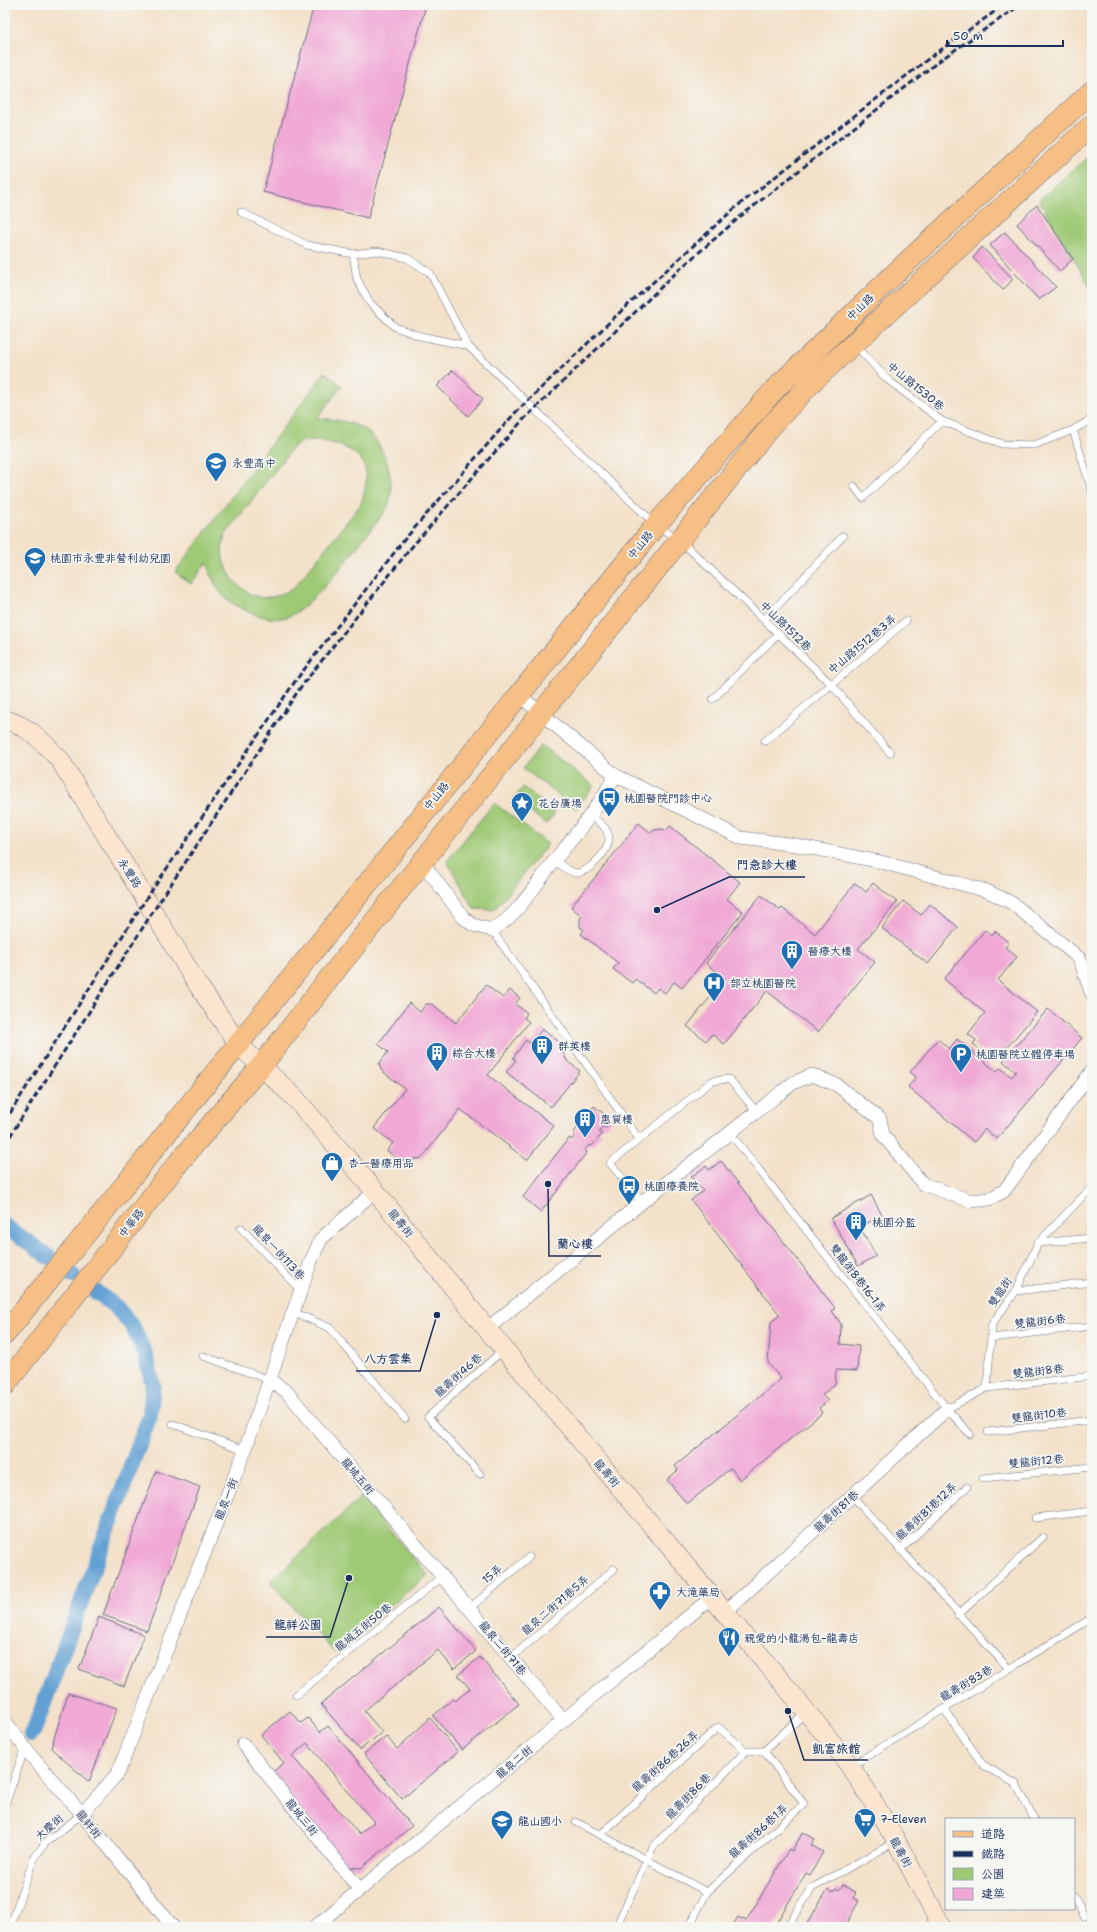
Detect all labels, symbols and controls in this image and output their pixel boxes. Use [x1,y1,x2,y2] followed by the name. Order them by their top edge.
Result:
[947,22,1063,48] scale bar
[953,28,983,44] text: 50 m
[843,291,877,324] street label: 中山路
[884,359,948,414] street label: 中山路1530巷
[203,450,229,483] school or university icon: 永豐高中
[232,456,276,471] place label: 永豐高中
[624,528,657,563] street label: 中山路
[22,545,48,578] school or university icon: 桃園市永豐非營利幼兒園
[50,551,171,566] place label: 桃園市永豐非營利幼兒園
[757,598,815,655] street label: 中山路1512巷
[825,611,900,677] street label: 中山路1512巷3弄
[420,779,453,814] street label: 中山路
[596,785,622,818] bus stop icon: 桃園醫院門診中心
[509,790,535,823] place icon: 花台廣場
[624,791,712,806] place label: 桃園醫院門診中心
[538,796,582,811] place label: 花台廣場
[729,853,805,877] callout: 門急診大樓
[114,855,145,891] street label: 永豐路
[737,857,797,873] text: 門急診大樓
[779,938,805,971] building icon: 醫療大樓
[808,944,852,959] place label: 醫療大樓
[701,970,727,1003] hospital icon: 部立桃園醫院
[730,976,796,991] place label: 部立桃園醫院
[529,1033,555,1066] building icon: 群英樓
[558,1039,591,1054] place label: 群英樓
[424,1040,450,1073] building icon: 綜合大樓
[948,1041,974,1074] parking icon: 桃園醫院立體停車場
[452,1046,496,1061] place label: 綜合大樓
[976,1047,1075,1062] place label: 桃園醫院立體停車場
[572,1106,598,1139] building icon: 惠質樓
[600,1112,633,1127] place label: 惠質樓
[319,1150,345,1183] shop icon: 杏一醫療用品
[348,1156,414,1171] place label: 杏一醫療用品
[616,1173,642,1206] bus stop icon: 桃園療養院
[644,1179,699,1194] place label: 桃園療養院
[115,1206,147,1241] street label: 中華路
[384,1206,417,1242] street label: 龍壽街
[843,1209,869,1242] building icon: 桃園分監
[872,1215,916,1230] place label: 桃園分監
[249,1221,308,1283] street label: 龍泉一街113巷
[549,1232,601,1256] callout: 蘭心樓
[557,1236,593,1252] text: 蘭心樓
[826,1241,889,1316] street label: 雙龍街8巷16-1弄
[985,1274,1016,1310] street label: 雙龍街
[1013,1311,1067,1332] street label: 雙龍街6巷
[356,1347,420,1371] callout: 八方雲集
[431,1350,485,1401] street label: 龍壽街46巷
[364,1351,412,1367] text: 八方雲集
[1011,1361,1065,1382] street label: 雙龍街8巷
[1010,1405,1068,1426] street label: 雙龍街10巷
[1008,1451,1065,1472] street label: 雙龍街12巷
[338,1455,378,1499] street label: 龍城五街
[590,1456,624,1492] street label: 龍壽街
[212,1475,242,1522] street label: 龍泉一街
[892,1479,960,1544] street label: 龍壽街81巷12弄
[811,1487,862,1536] street label: 龍壽街81巷
[479,1561,506,1587] street label: 15弄
[519,1572,592,1639] street label: 龍泉二街71巷5弄
[647,1579,673,1612] pharmacy icon: 大滝藥局
[676,1585,720,1600] place label: 大滝藥局
[332,1600,395,1655] street label: 龍城五街50巷
[266,1613,330,1637] callout: 龍祥公園
[274,1617,322,1633] text: 龍祥公園
[475,1618,530,1679] street label: 龍泉二街71巷
[716,1625,742,1658] restaurant icon: 親愛的小籠湯包-龍壽店
[744,1631,859,1646] place label: 親愛的小籠湯包-龍壽店
[937,1662,995,1705] street label: 龍壽街83巷
[629,1727,702,1795] street label: 龍壽街86巷26弄
[804,1736,868,1760] callout: 凱富旅館
[812,1741,861,1757] text: 凱富旅館
[493,1742,537,1782] street label: 龍泉二街
[662,1770,714,1823] street label: 龍壽街86巷
[282,1795,322,1840] street label: 龍城三街
[726,1801,791,1862] street label: 龍壽街86巷1弄
[852,1806,878,1839] supermarket icon: 7-Eleven
[72,1807,105,1843] street label: 龍祥街
[489,1808,515,1841] school or university icon: 龍山國小
[32,1810,67,1844] street label: 大慶街
[880,1812,927,1827] place label: 7-Eleven
[518,1814,562,1829] place label: 龍山國小
[945,1818,1075,1910] legend
[981,1826,1005,1842] text: 道路
[886,1834,916,1871] street label: 龍壽街
[981,1846,1005,1862] text: 鐵路
[981,1866,1005,1882] text: 公園
[981,1886,1005,1902] text: 建築

